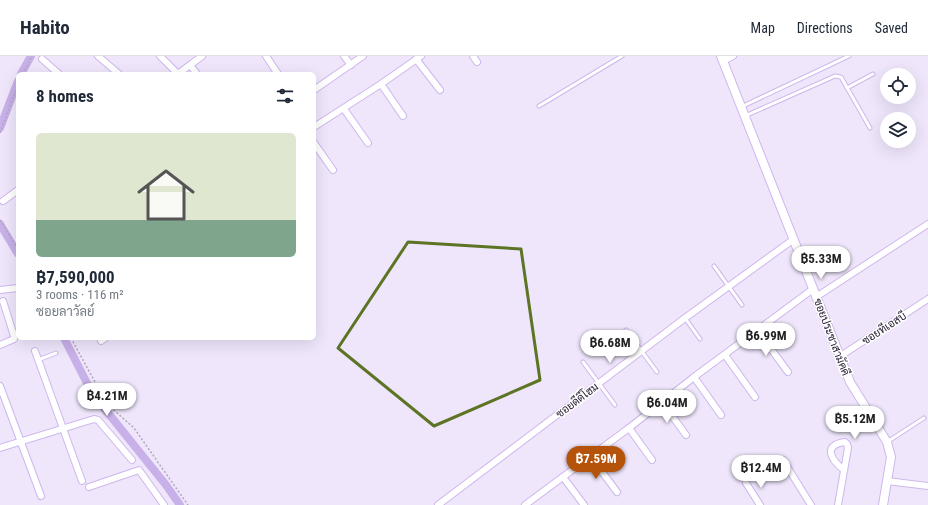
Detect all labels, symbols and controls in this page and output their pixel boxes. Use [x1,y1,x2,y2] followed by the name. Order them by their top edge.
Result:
[20,16,70,39] text: Habito
[751,20,775,36] text: Map
[797,20,853,36] text: Directions
[875,20,908,36] text: Saved
[880,68,916,148] map controls
[880,68,916,104] button: locate
[274,85,296,107] icon: filters
[36,86,94,106] text: 8 homes
[880,112,916,148] button: layers
[130,159,202,231] icon: home
[788,246,854,280] pin: ฿5.33M
[800,251,842,266] text: ฿5.33M
[36,267,115,287] text: ฿7,590,000
[36,287,123,302] text: 3 rooms · 116 m²
[811,296,854,378] street label: ซอยประชาสามัคคี
[36,304,95,319] text: ซอยลาวัลย์
[859,308,909,348] street label: ซอยทีเอสบี
[733,323,799,357] pin: ฿6.99M
[745,328,787,343] text: ฿6.99M
[577,330,643,364] pin: ฿6.68M
[589,335,631,350] text: ฿6.68M
[552,379,601,421] street label: ซอยดีดีโฮม
[74,383,140,417] pin: ฿4.21M
[86,388,128,403] text: ฿4.21M
[634,390,700,424] pin: ฿6.04M
[646,395,688,410] text: ฿6.04M
[822,406,888,440] pin: ฿5.12M
[834,411,876,426] text: ฿5.12M
[563,446,629,480] pin: ฿7.59M
[575,451,617,466] text: ฿7.59M
[728,455,794,489] pin: ฿12.4M
[740,460,782,475] text: ฿12.4M

